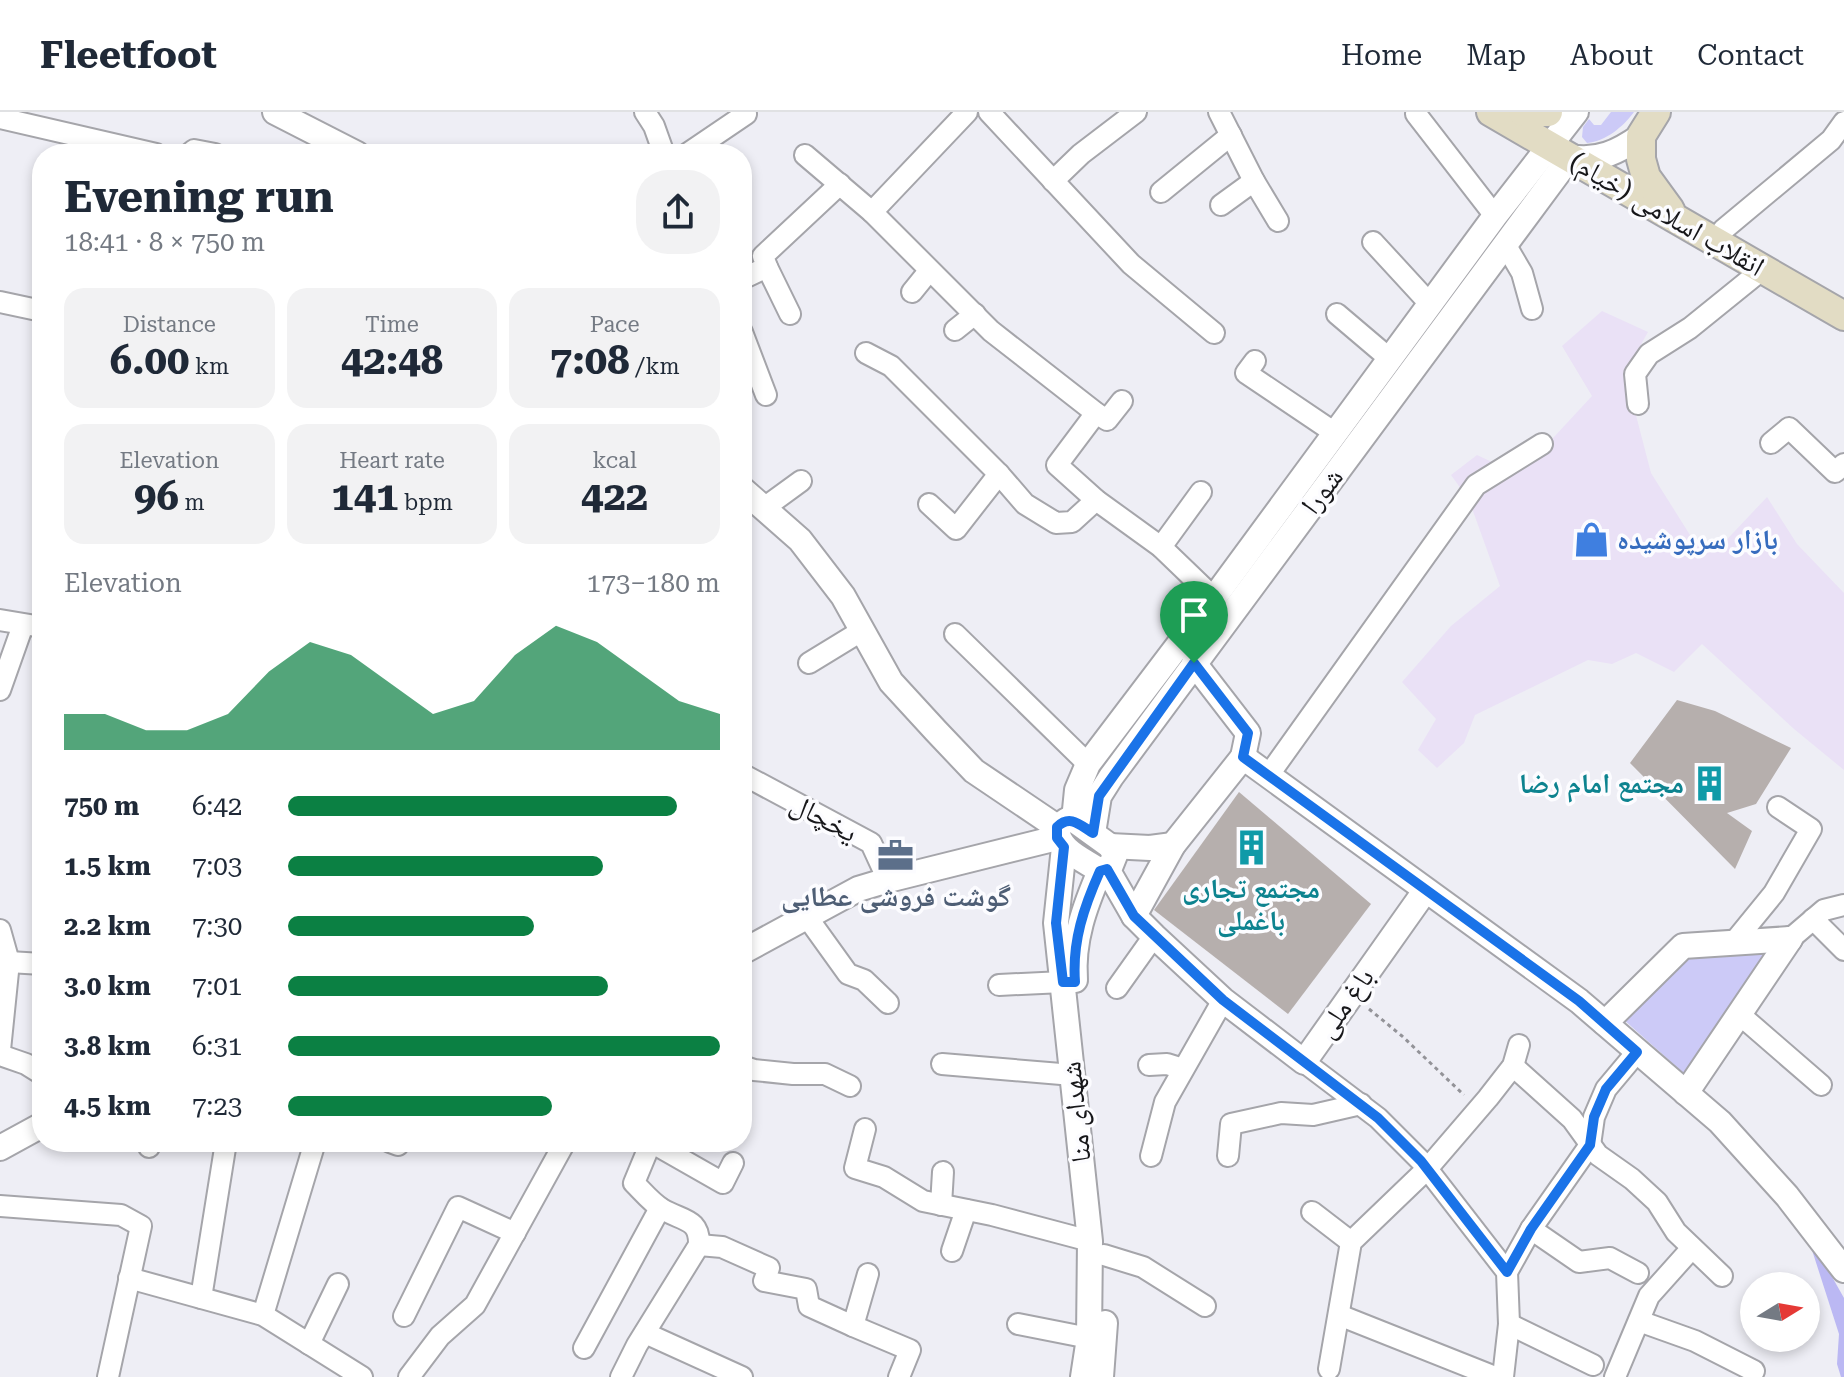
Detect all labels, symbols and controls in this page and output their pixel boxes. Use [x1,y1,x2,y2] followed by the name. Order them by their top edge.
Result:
[40,33,217,77] text: Fleetfoot
[1341,39,1422,72] text: Home
[1466,39,1526,72] text: Map
[1570,39,1653,72] text: About
[1697,39,1804,72] text: Contact
[1563,145,1770,285] street label: انقلاب اسلامی (خیام)
[636,170,720,254] button: share
[64,171,334,223] text: Evening run
[64,227,265,257] text: 18:41 · 8 × 750 m
[123,312,216,337] text: Distance
[365,312,419,337] text: Time
[590,312,639,337] text: Pace
[110,337,189,384] text: 6.00
[341,337,443,384] text: 42:48
[550,337,630,384] text: 7:08
[189,354,229,379] text: km
[630,354,679,379] text: /km
[119,448,219,473] text: Elevation
[339,448,445,473] text: Heart rate
[593,448,637,473] text: kcal
[1294,461,1350,521] street label: شورا
[134,473,179,520] text: 96
[331,473,398,520] text: 141
[581,473,648,520] text: 422
[179,490,205,515] text: m
[398,490,453,515] text: bpm
[1572,520,1610,558] shop icon: بازار سرپوشیده
[1617,523,1778,556] place label: بازار سرپوشیده
[64,568,182,598] text: Elevation
[587,568,720,598] text: 173–180 m
[1160,581,1228,663] pin
[1172,593,1216,637] icon: arrive
[1691,764,1729,802] building icon: مجتمع امام رضا
[1519,767,1684,803] place label: مجتمع امام رضا
[785,787,863,849] street label: یخچال
[64,791,139,821] text: 750 m
[192,791,242,821] text: 6:42
[1232,829,1270,867] building icon: مجتمع تجاری باغملی
[877,837,915,875] office icon: گوشت فروشی عطایی
[64,851,151,881] text: 1.5 km
[192,851,242,881] text: 7:03
[1182,872,1320,938] place label: مجتمع تجاری باغملی
[781,880,1011,914] place label: گوشت فروشی عطایی
[64,911,151,941] text: 2.2 km
[192,911,242,941] text: 7:30
[1309,962,1382,1045] street label: باغ ملی
[64,971,151,1001] text: 3.0 km
[192,971,242,1001] text: 7:01
[64,1031,151,1061] text: 3.8 km
[192,1031,242,1061] text: 6:31
[1054,1060,1098,1164] street label: شهدای منا
[64,1091,151,1121] text: 4.5 km
[192,1091,242,1121] text: 7:23
[1740,1272,1820,1352] north arrow
[1740,1272,1820,1352] map controls

